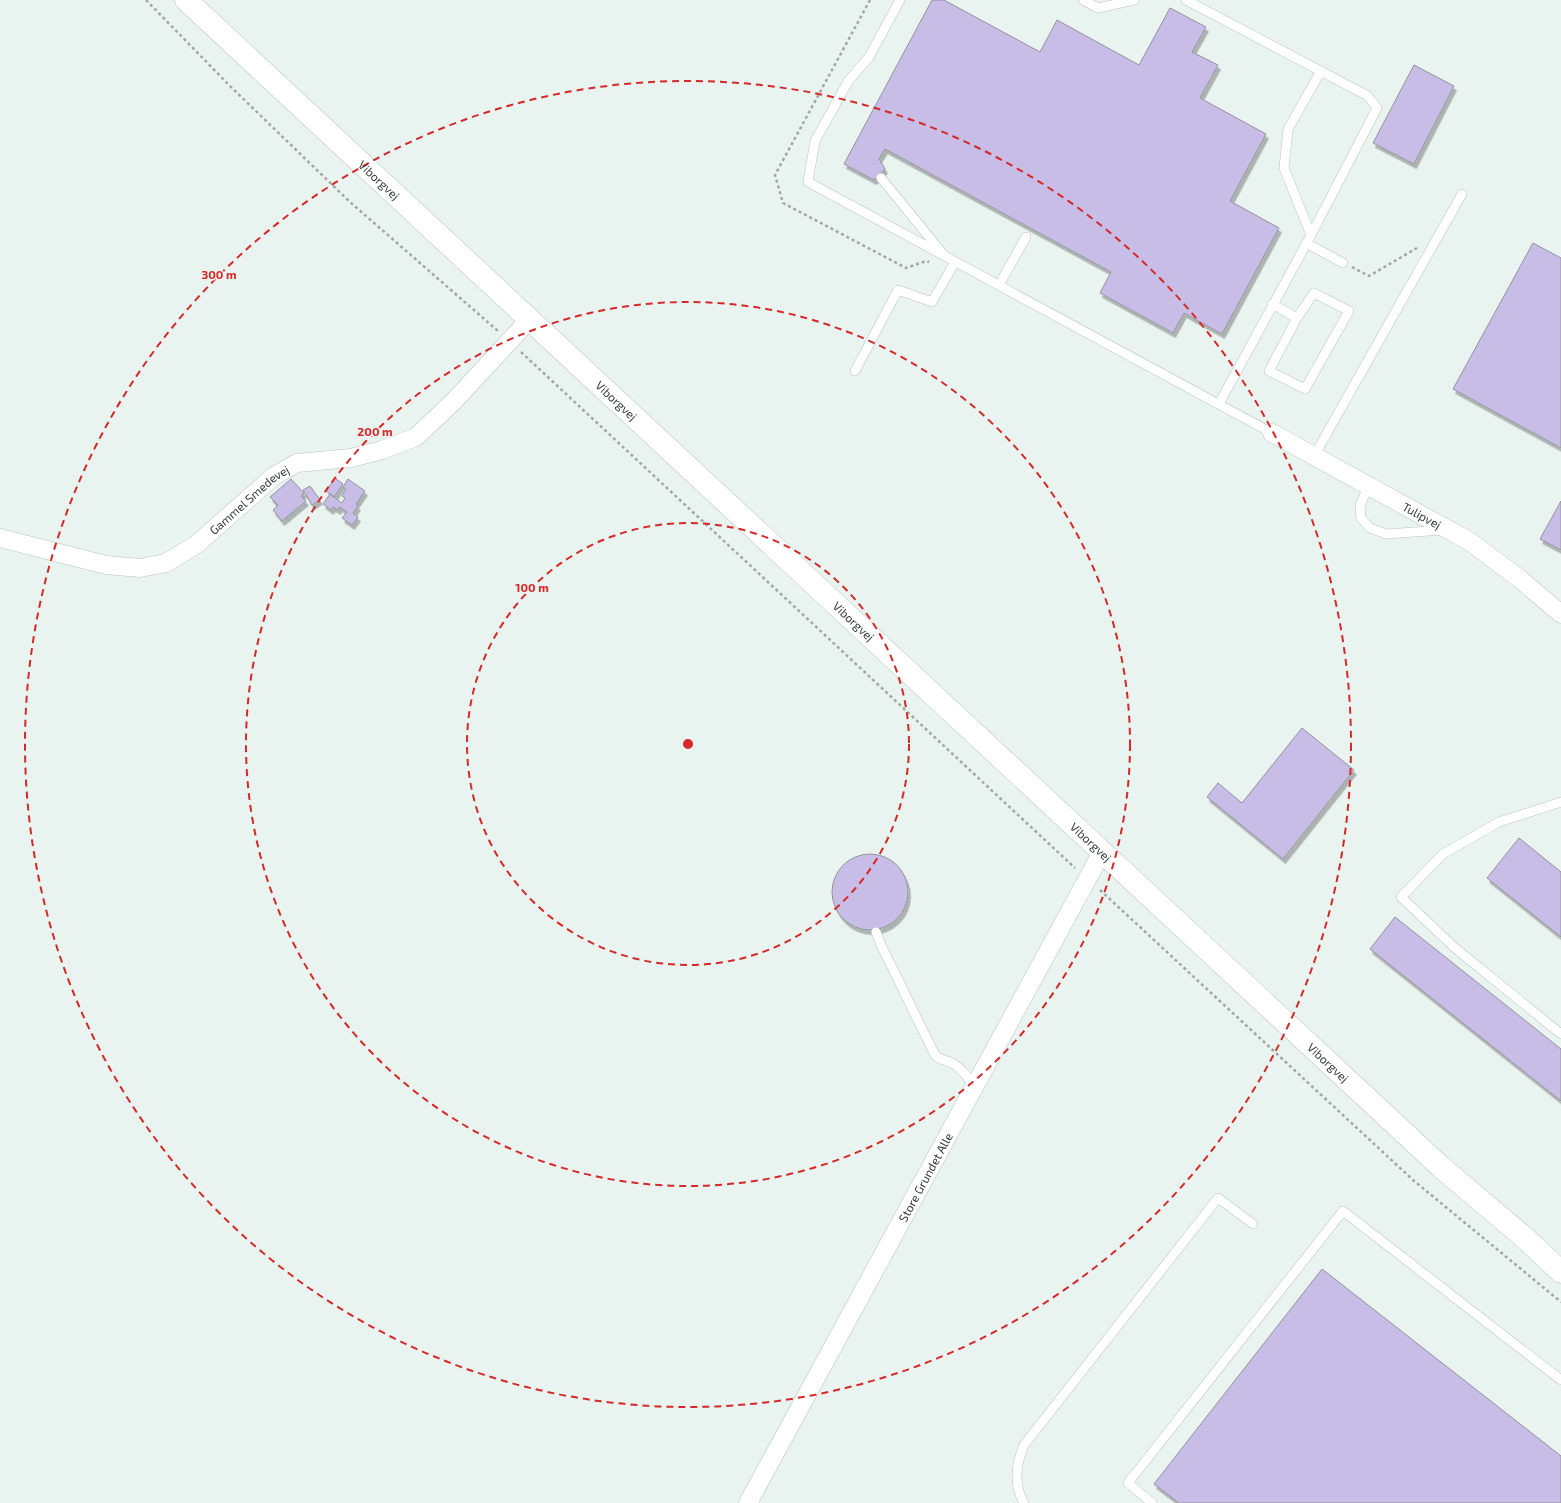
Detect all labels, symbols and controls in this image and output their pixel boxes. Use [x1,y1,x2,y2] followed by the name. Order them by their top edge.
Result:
[356,157,403,203] street label: Viborgvej
[201,267,237,281] text: 300 m
[593,378,640,424] street label: Viborgvej
[357,424,393,438] text: 200 m
[206,462,292,537] street label: Gammel Smedevej
[1400,499,1444,532] street label: Tulipvej
[515,580,549,594] text: 100 m
[830,598,877,644] street label: Viborgvej
[681,737,695,751] centre of rings
[1068,819,1115,865] street label: Viborgvej
[1305,1040,1352,1086] street label: Viborgvej
[895,1130,955,1224] street label: Store Grundet Alle

